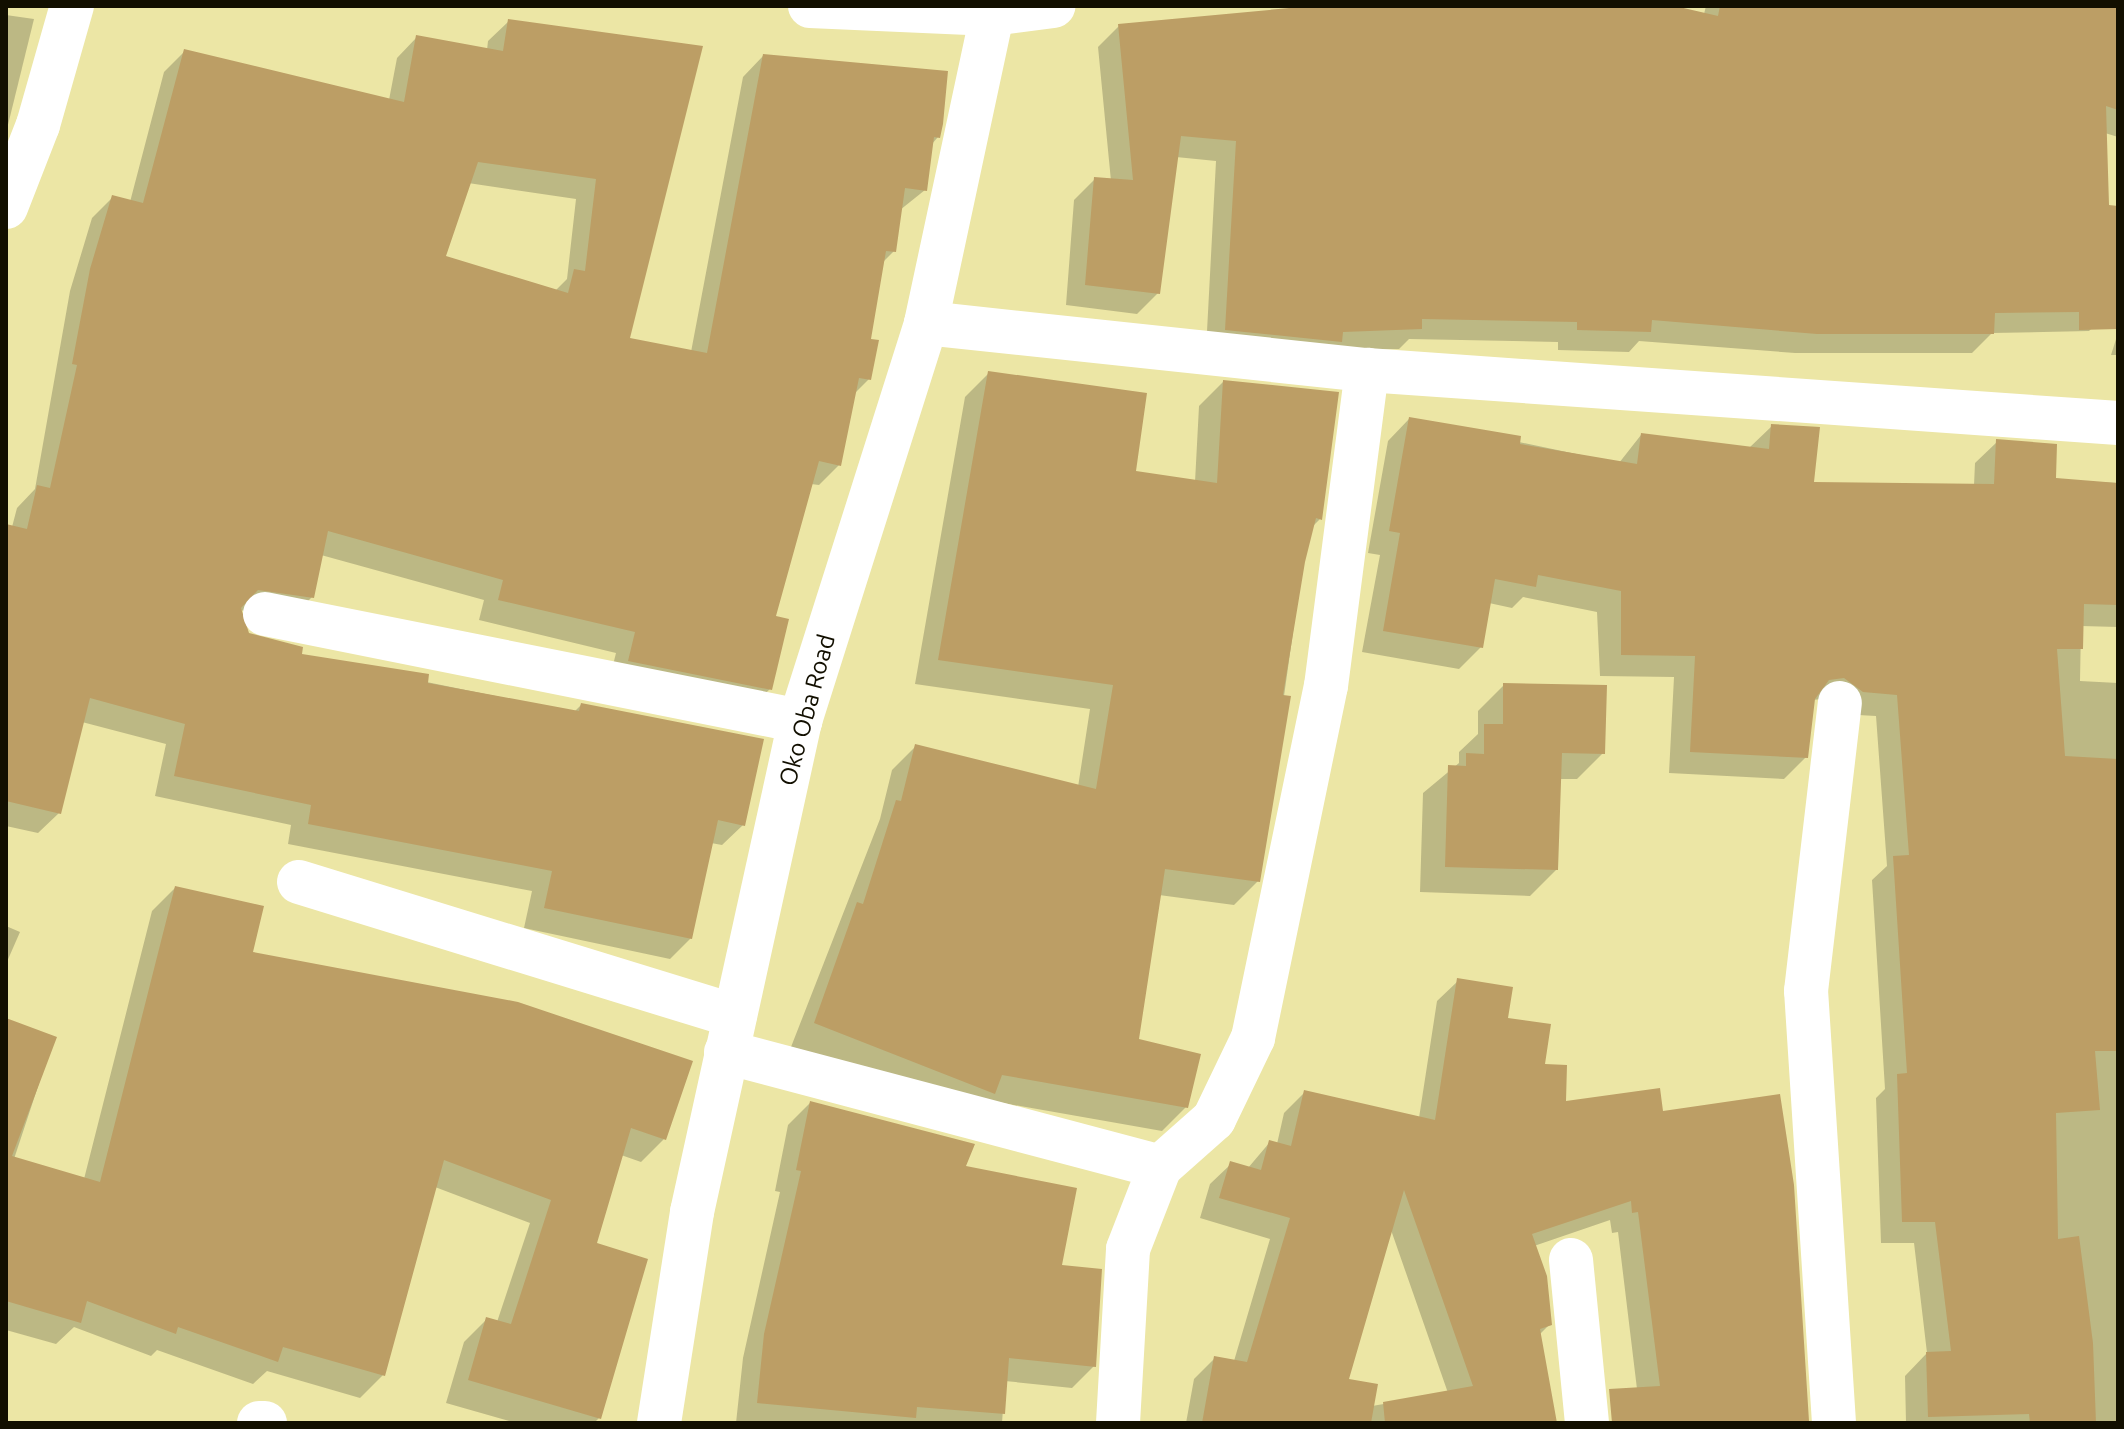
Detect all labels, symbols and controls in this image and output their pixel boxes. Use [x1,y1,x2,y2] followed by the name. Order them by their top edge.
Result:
[773,631,841,789] street label: Oko Oba Road

